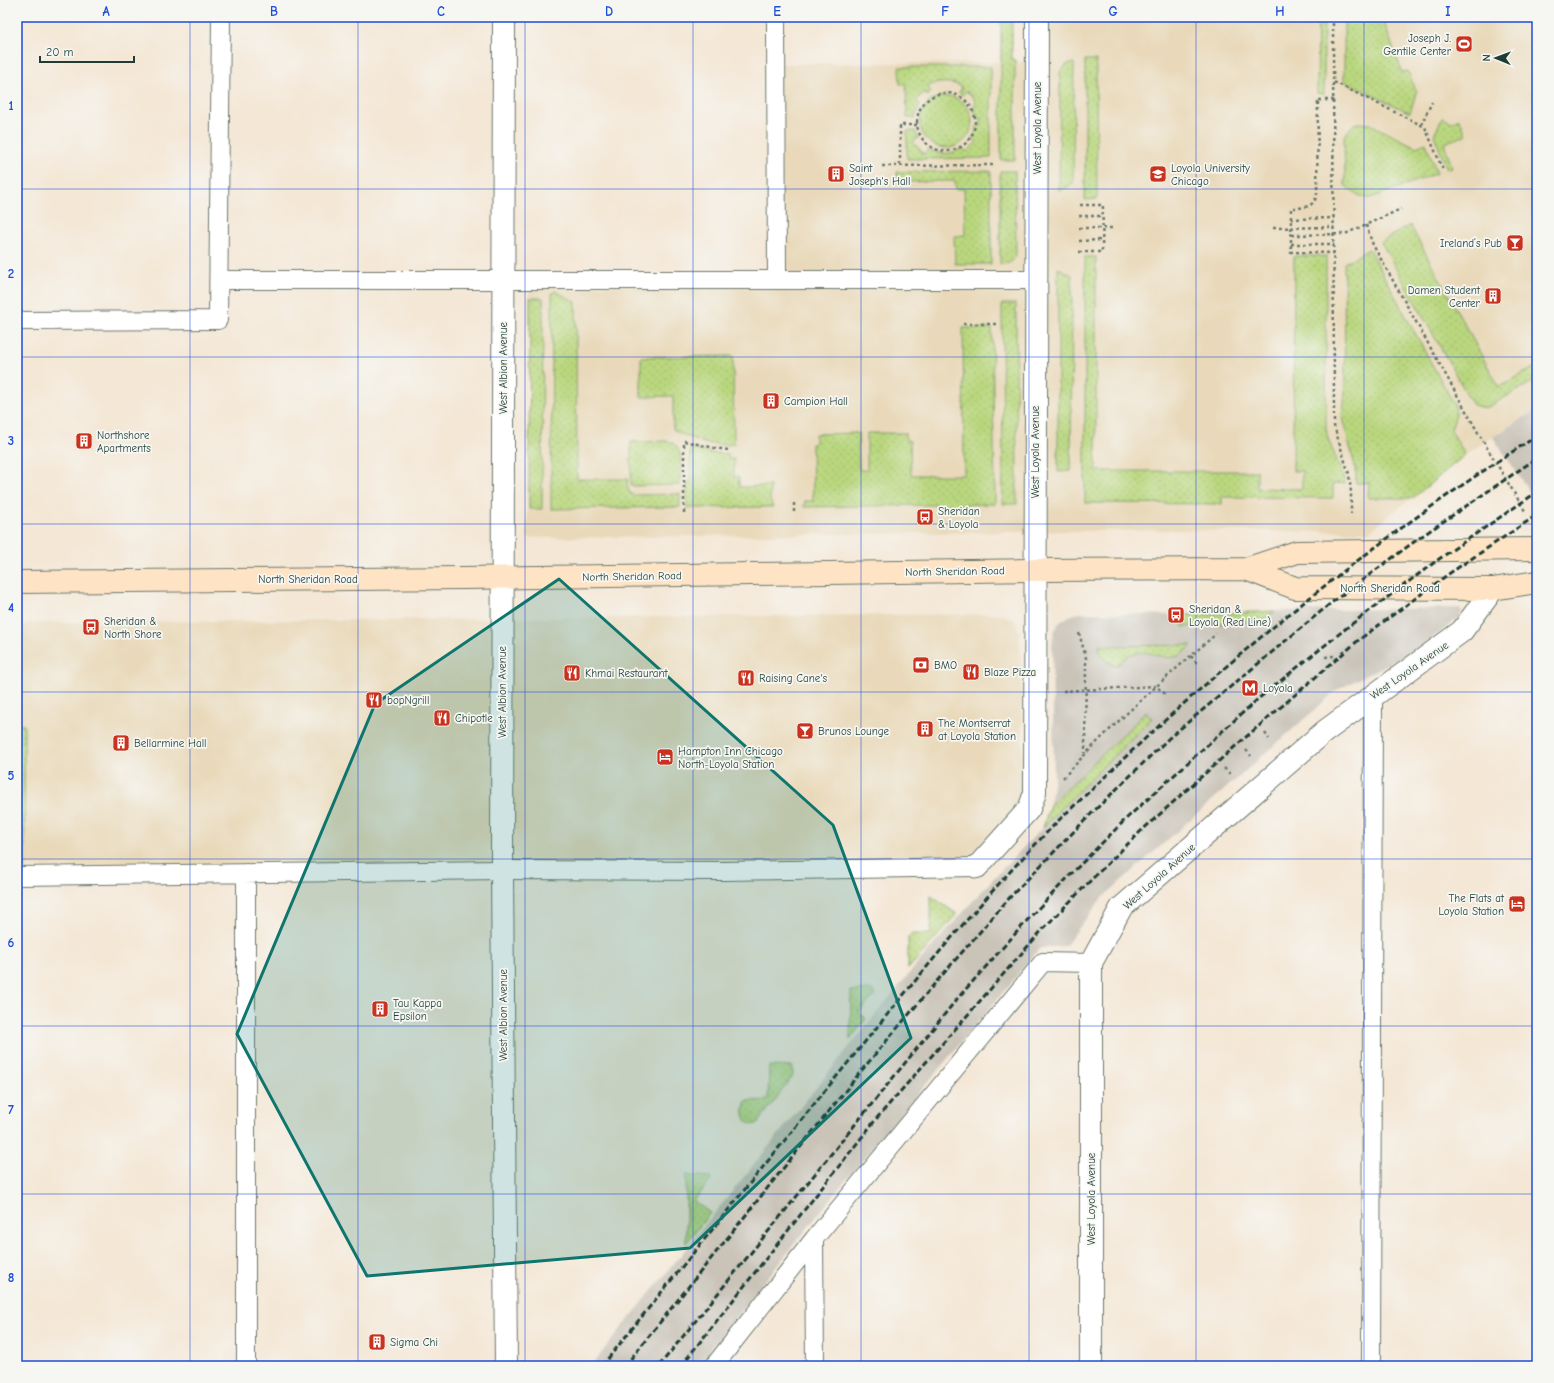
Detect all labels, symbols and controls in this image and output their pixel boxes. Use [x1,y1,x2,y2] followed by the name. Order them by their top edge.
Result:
[102,4,110,19] text: A
[270,4,278,19] text: B
[437,4,445,19] text: C
[605,4,613,19] text: D
[773,4,781,19] text: E
[941,4,949,19] text: F
[1108,4,1118,19] text: G
[1275,4,1285,19] text: H
[1445,4,1451,19] text: I
[1383,32,1452,58] place label: Joseph J. Gentile Center
[1454,34,1474,54] sports icon: Joseph J. Gentile Center
[40,38,134,64] scale bar
[1476,38,1516,78] north arrow
[46,45,74,59] text: 20 m
[1480,54,1493,62] text: N
[1031,81,1044,174] street label: West Loyola Avenue
[8,98,14,113] text: 1
[849,162,910,188] place label: Saint Joseph's Hall
[1171,162,1250,188] place label: Loyola University Chicago
[826,164,846,184] building icon: Saint Joseph's Hall
[1148,164,1168,184] school or university icon: Loyola University Chicago
[1505,233,1525,253] bar icon: Ireland’s Pub
[1440,237,1502,250] place label: Ireland’s Pub
[8,266,14,281] text: 2
[1408,284,1481,310] place label: Damen Student Center
[1483,286,1503,306] building icon: Damen Student Center
[497,322,510,414] street label: West Albion Avenue
[761,391,781,411] building icon: Campion Hall
[784,395,848,408] place label: Campion Hall
[1029,405,1042,498] street label: West Loyola Avenue
[97,429,151,455] place label: Northshore Apartments
[74,431,94,451] building icon: Northshore Apartments
[8,433,14,448] text: 3
[938,505,980,531] place label: Sheridan & Loyola
[915,507,935,527] bus stop icon: Sheridan & Loyola
[905,564,1005,579] street label: North Sheridan Road
[582,569,682,584] street label: North Sheridan Road
[258,573,358,586] street label: North Sheridan Road
[1340,582,1440,595] street label: North Sheridan Road
[8,600,14,615] text: 4
[1189,603,1271,629] place label: Sheridan & Loyola (Red Line)
[1166,605,1186,625] bus stop icon: Sheridan & Loyola (Red Line)
[104,615,162,641] place label: Sheridan & North Shore
[81,617,101,637] bus stop icon: Sheridan & North Shore
[1368,638,1451,702] street label: West Loyola Avenue
[496,646,509,738] street label: West Albion Avenue
[911,655,931,675] bank icon: BMO
[934,659,957,672] place label: BMO
[961,662,981,682] restaurant icon: Blaze Pizza
[562,663,582,683] restaurant icon: Khmai Restaurant
[984,666,1036,679] place label: Blaze Pizza
[585,667,669,680] place label: Khmai Restaurant
[736,668,756,688] restaurant icon: Raising Cane's
[759,672,827,685] place label: Raising Cane's
[1240,678,1260,698] metro station icon: Loyola
[1263,682,1293,695] place label: Loyola
[364,690,384,710] restaurant icon: bopNgrill
[387,694,429,707] place label: bopNgrill
[432,708,452,728] restaurant icon: Chipotle
[455,712,493,725] place label: Chipotle
[938,717,1016,743] place label: The Montserrat at Loyola Station
[915,719,935,739] building icon: The Montserrat at Loyola Station
[795,721,815,741] bar icon: Brunos Lounge
[818,725,890,738] place label: Brunos Lounge
[111,733,131,753] building icon: Bellarmine Hall
[134,737,207,750] place label: Bellarmine Hall
[678,745,783,771] place label: Hampton Inn Chicago North-Loyola Station
[655,747,675,767] hotel icon: Hampton Inn Chicago North-Loyola Station
[8,768,15,783] text: 5
[1121,840,1198,912] street label: West Loyola Avenue
[1438,892,1505,918] place label: The Flats at Loyola Station
[1507,894,1527,914] hotel icon: The Flats at Loyola Station
[8,935,15,950] text: 6
[497,969,510,1061] street label: West Albion Avenue
[393,997,442,1023] place label: Tau Kappa Epsilon
[370,999,390,1019] building icon: Tau Kappa Epsilon
[8,1102,14,1117] text: 7
[1085,1152,1098,1245] street label: West Loyola Avenue
[8,1270,14,1285] text: 8
[367,1332,387,1352] building icon: Sigma Chi
[390,1336,438,1349] place label: Sigma Chi

